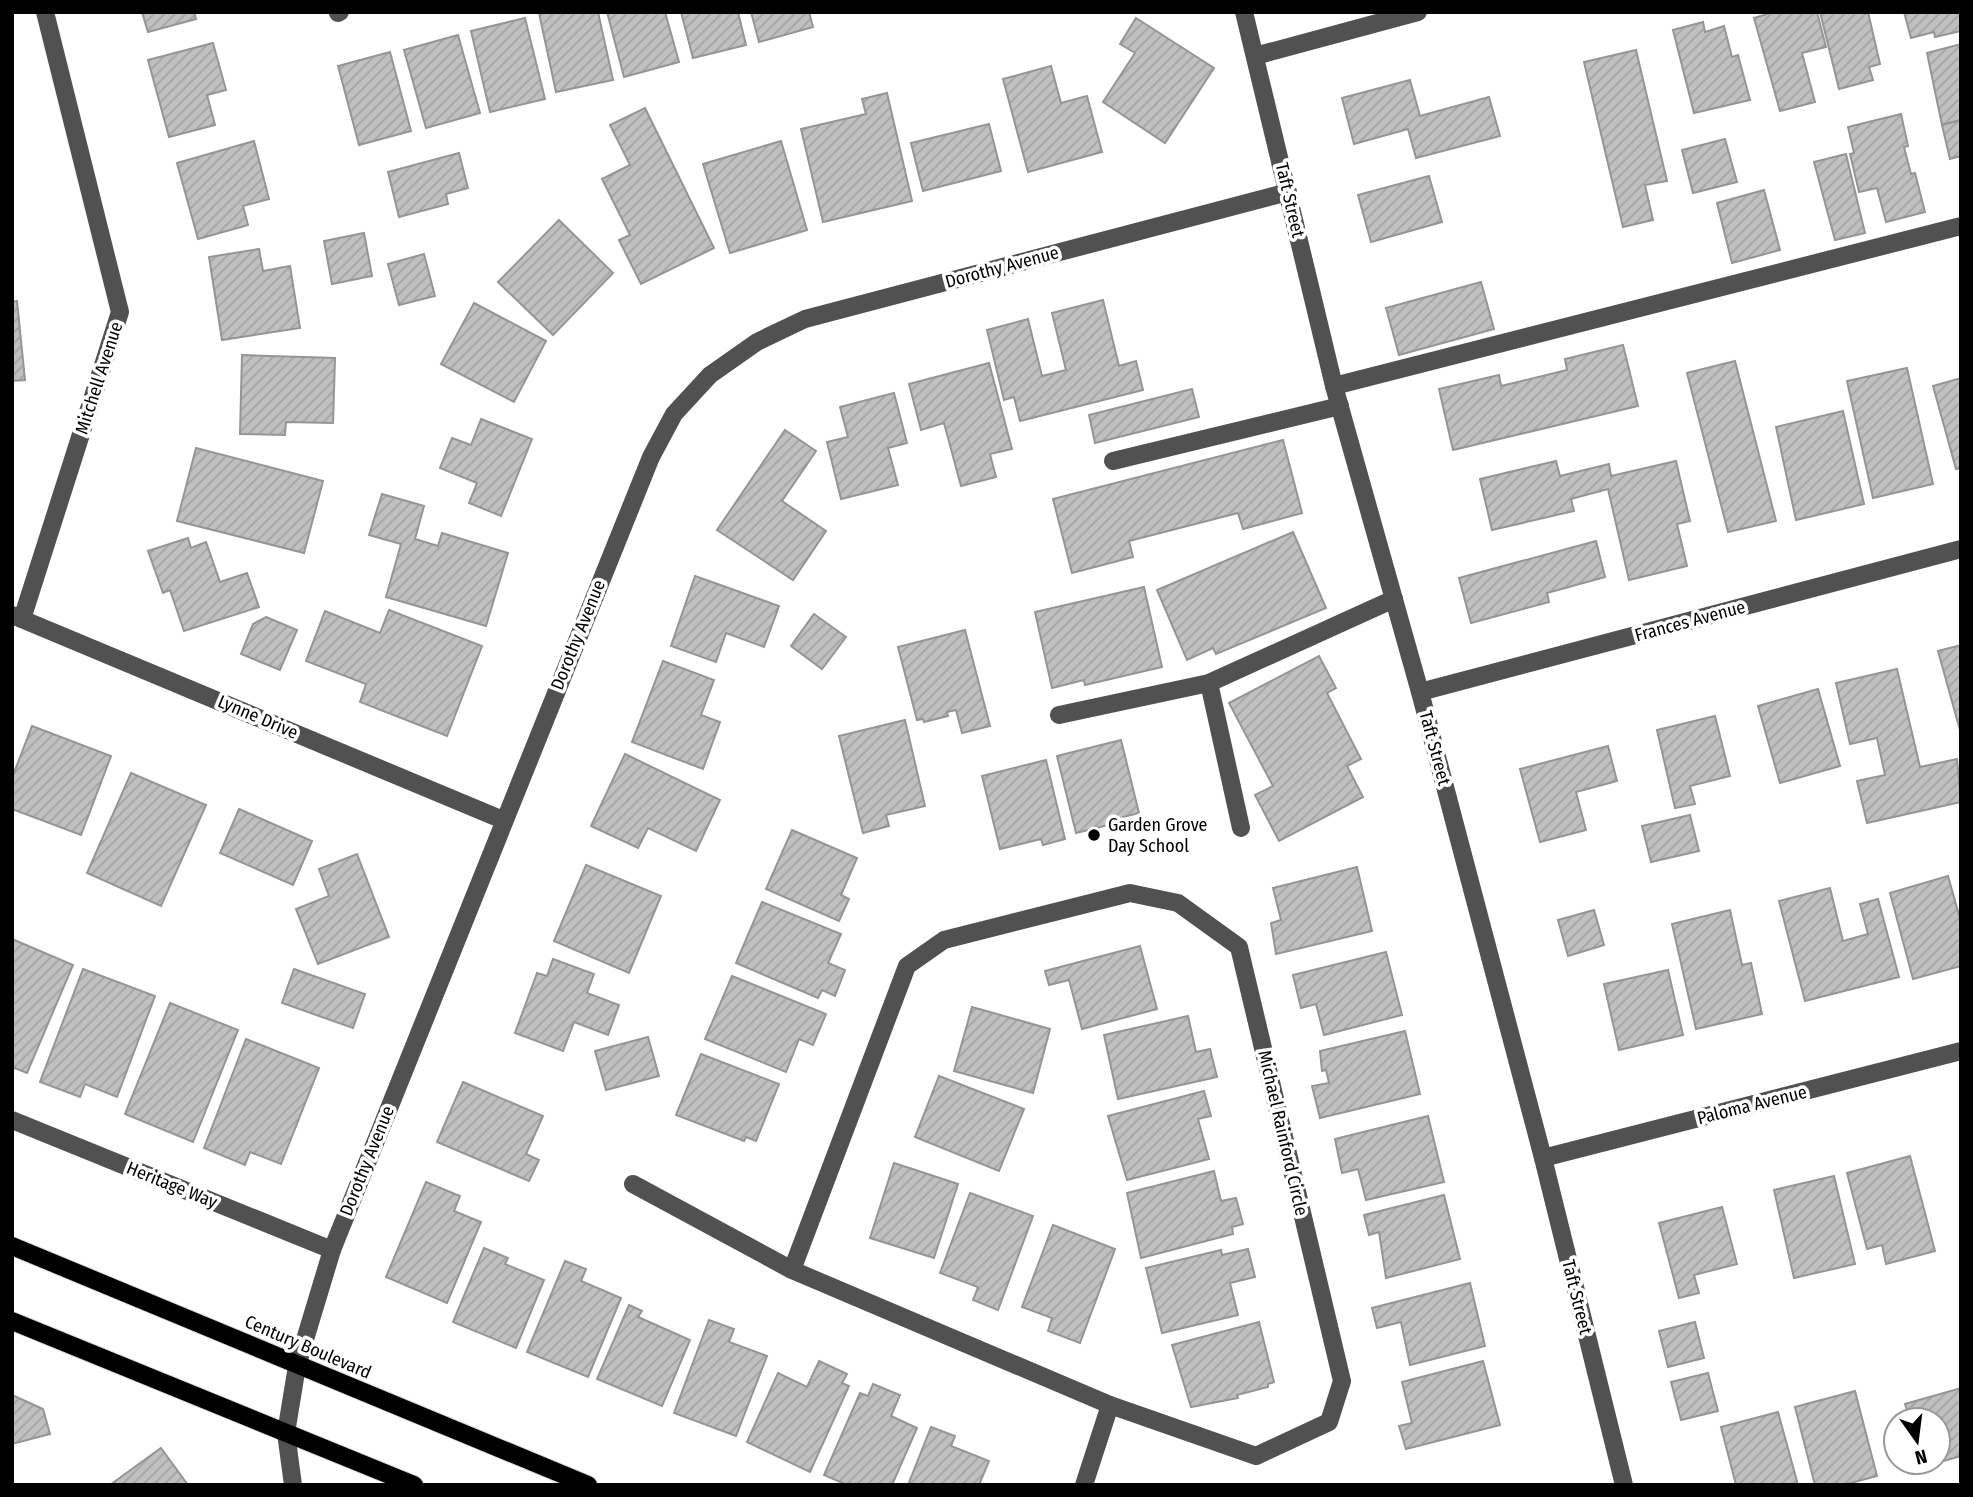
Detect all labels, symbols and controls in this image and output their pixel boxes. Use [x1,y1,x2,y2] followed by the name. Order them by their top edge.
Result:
[1271,160,1309,240] street label: Taft Street
[943,241,1061,293] street label: Dorothy Avenue
[70,319,128,437] street label: Mitchell Avenue
[546,577,610,693] street label: Dorothy Avenue
[1632,596,1748,646] street label: Frances Avenue
[215,690,302,744] street label: Lynne Drive
[1415,708,1456,788] street label: Taft Street
[1108,814,1208,857] place label: Garden Grove Day School
[1086,827,1102,843] marker: Garden Grove Day School
[1253,1048,1313,1218] street label: Michael Rainford Circle
[1695,1081,1809,1129] street label: Paloma Avenue
[335,1103,399,1219] street label: Dorothy Avenue
[123,1157,221,1213] street label: Heritage Way
[1557,1257,1597,1337] street label: Taft Street
[241,1310,375,1384] street label: Century Boulevard
[1882,1406,1952,1476] north arrow
[1913,1444,1929,1470] text: N

